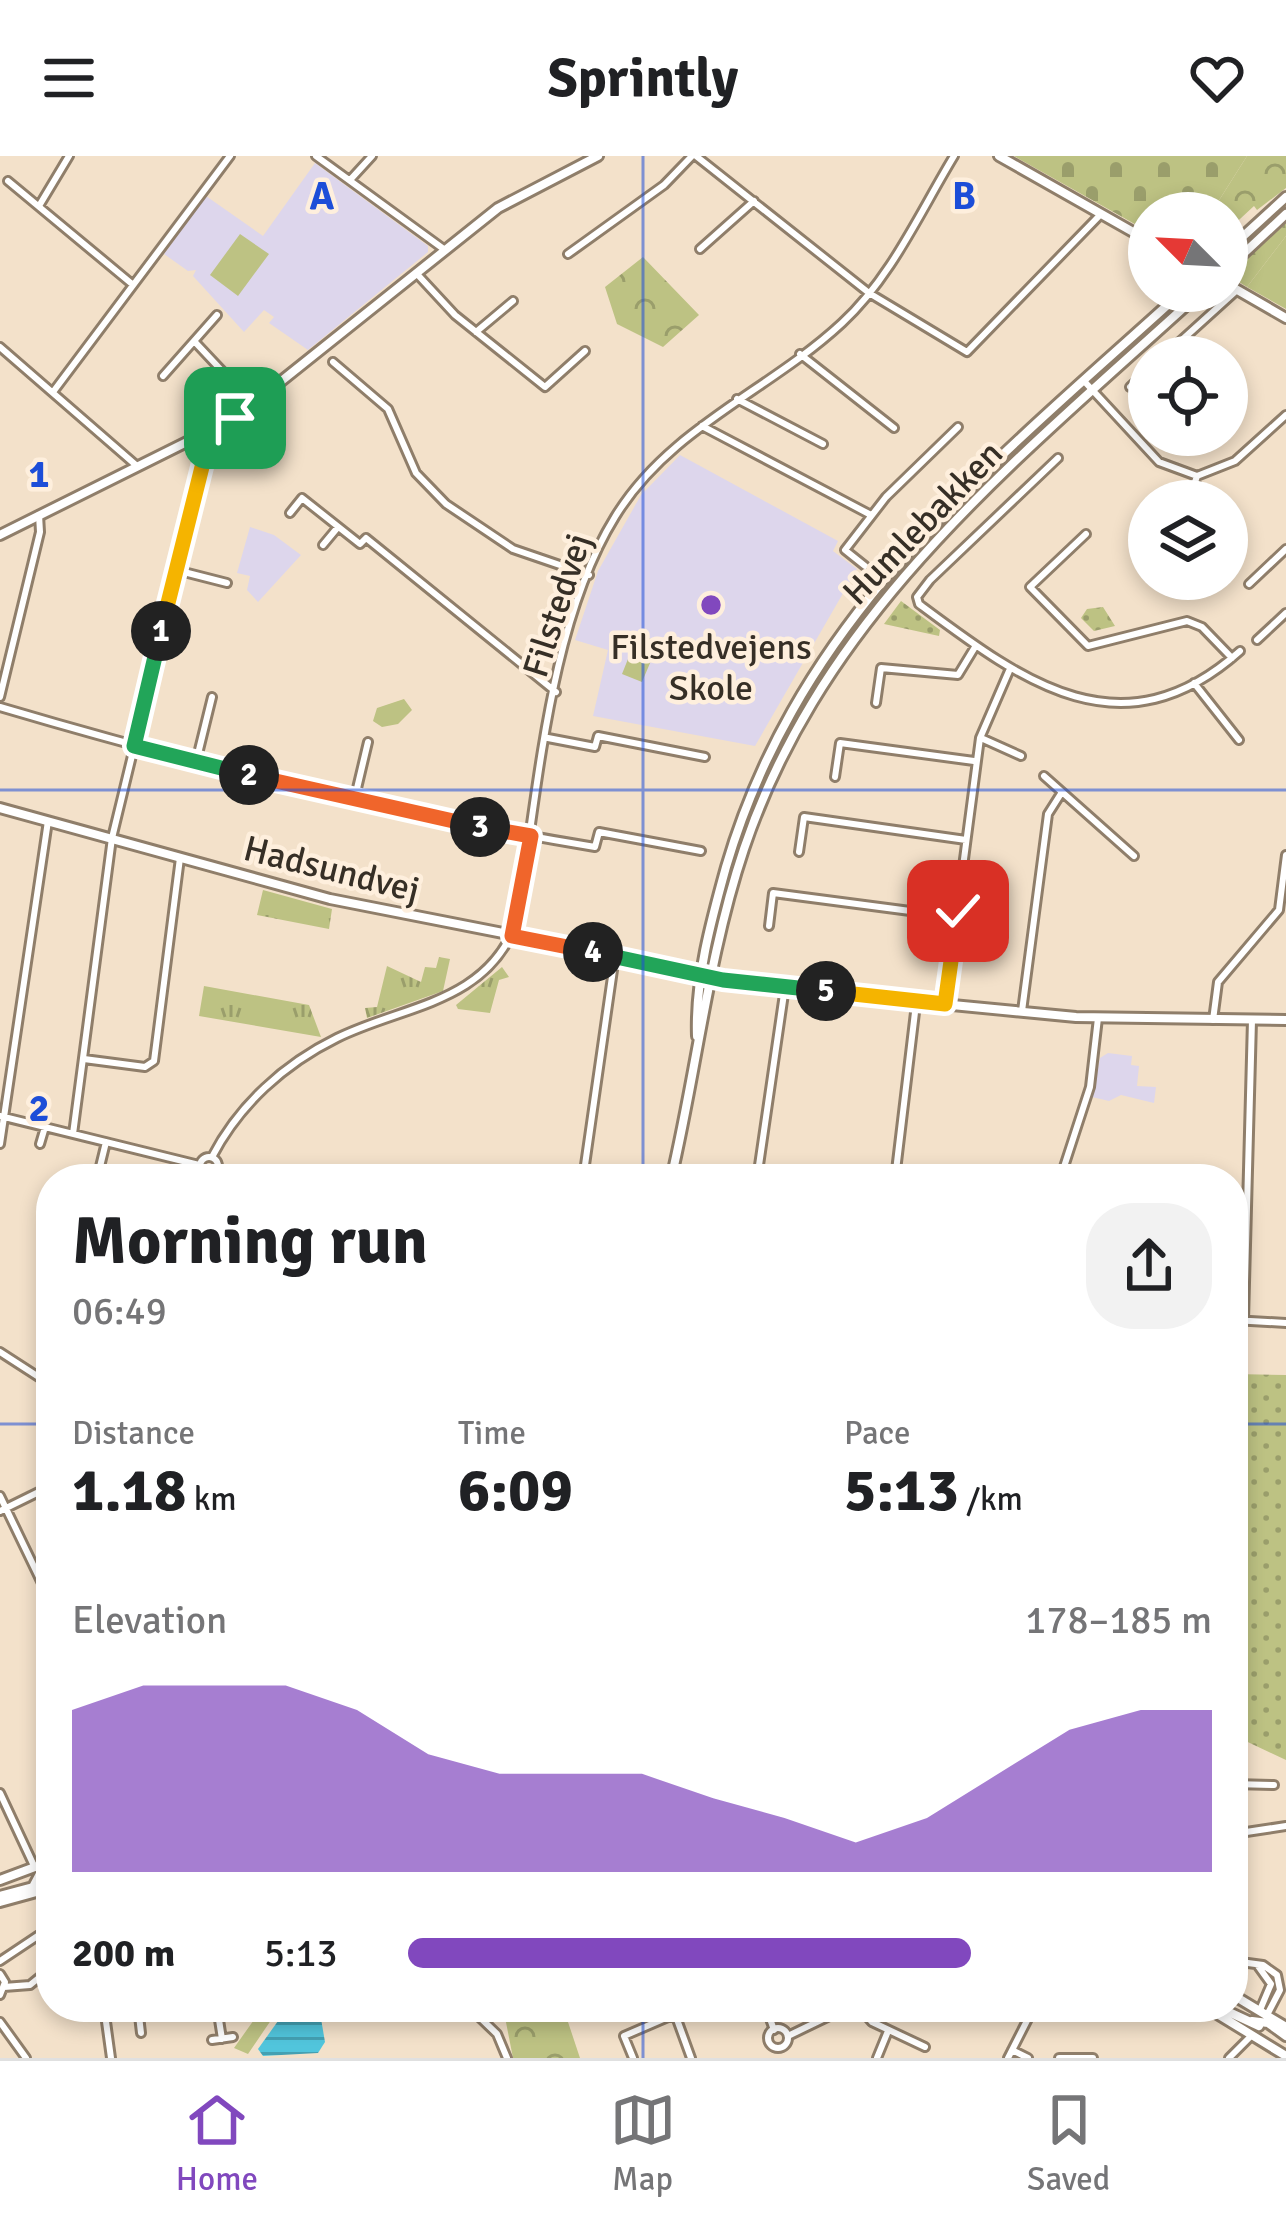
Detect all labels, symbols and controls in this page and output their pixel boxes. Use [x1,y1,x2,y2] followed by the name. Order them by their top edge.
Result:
[36,45,102,111] icon: menu
[548,45,738,112] text: Sprintly
[1184,45,1250,111] icon: heart
[310,172,335,220] text: A
[952,172,976,220] text: B
[1128,192,1248,312] north arrow
[1128,192,1248,600] map controls
[1128,336,1248,456] button: locate
[184,367,286,469] pin
[202,385,268,451] icon: arrive
[834,431,1013,615] street label: Humlebakken
[28,450,50,498] text: 1
[1128,480,1248,600] button: layers
[513,528,602,683] street label: Filstedvej
[698,592,724,618] marker: Filstedvejens Skole
[131,601,191,661] pin: 1
[152,610,170,651] text: 1
[610,625,812,711] place label: Filstedvejens Skole
[219,745,279,805] pin: 2
[240,754,258,795] text: 2
[450,797,510,857] pin: 3
[471,806,489,847] text: 3
[239,826,424,913] street label: Hadsundvej
[907,860,1009,962] pin
[925,878,991,944] icon: check
[563,922,623,982] pin: 4
[584,931,602,972] text: 4
[796,961,856,1021] pin: 5
[817,970,835,1011] text: 5
[28,1084,50,1132] text: 2
[72,1201,428,1282] text: Morning run
[1086,1203,1212,1329] button: share
[72,1287,167,1335] text: 06:49
[72,1413,195,1454] text: Distance
[458,1413,526,1454] text: Time
[844,1413,910,1454] text: Pace
[72,1454,186,1528] text: 1.18
[458,1454,573,1528] text: 6:09
[844,1454,959,1528] text: 5:13
[186,1479,237,1520] text: km
[959,1479,1023,1520] text: /km
[72,1596,227,1644] text: Elevation
[1025,1596,1212,1644] text: 178–185 m
[72,1929,175,1977] text: 200 m
[264,1929,338,1977] text: 5:13
[176,2087,258,2200] tab: Home
[610,2087,676,2200] tab: Map
[1027,2087,1110,2200] tab: Saved

